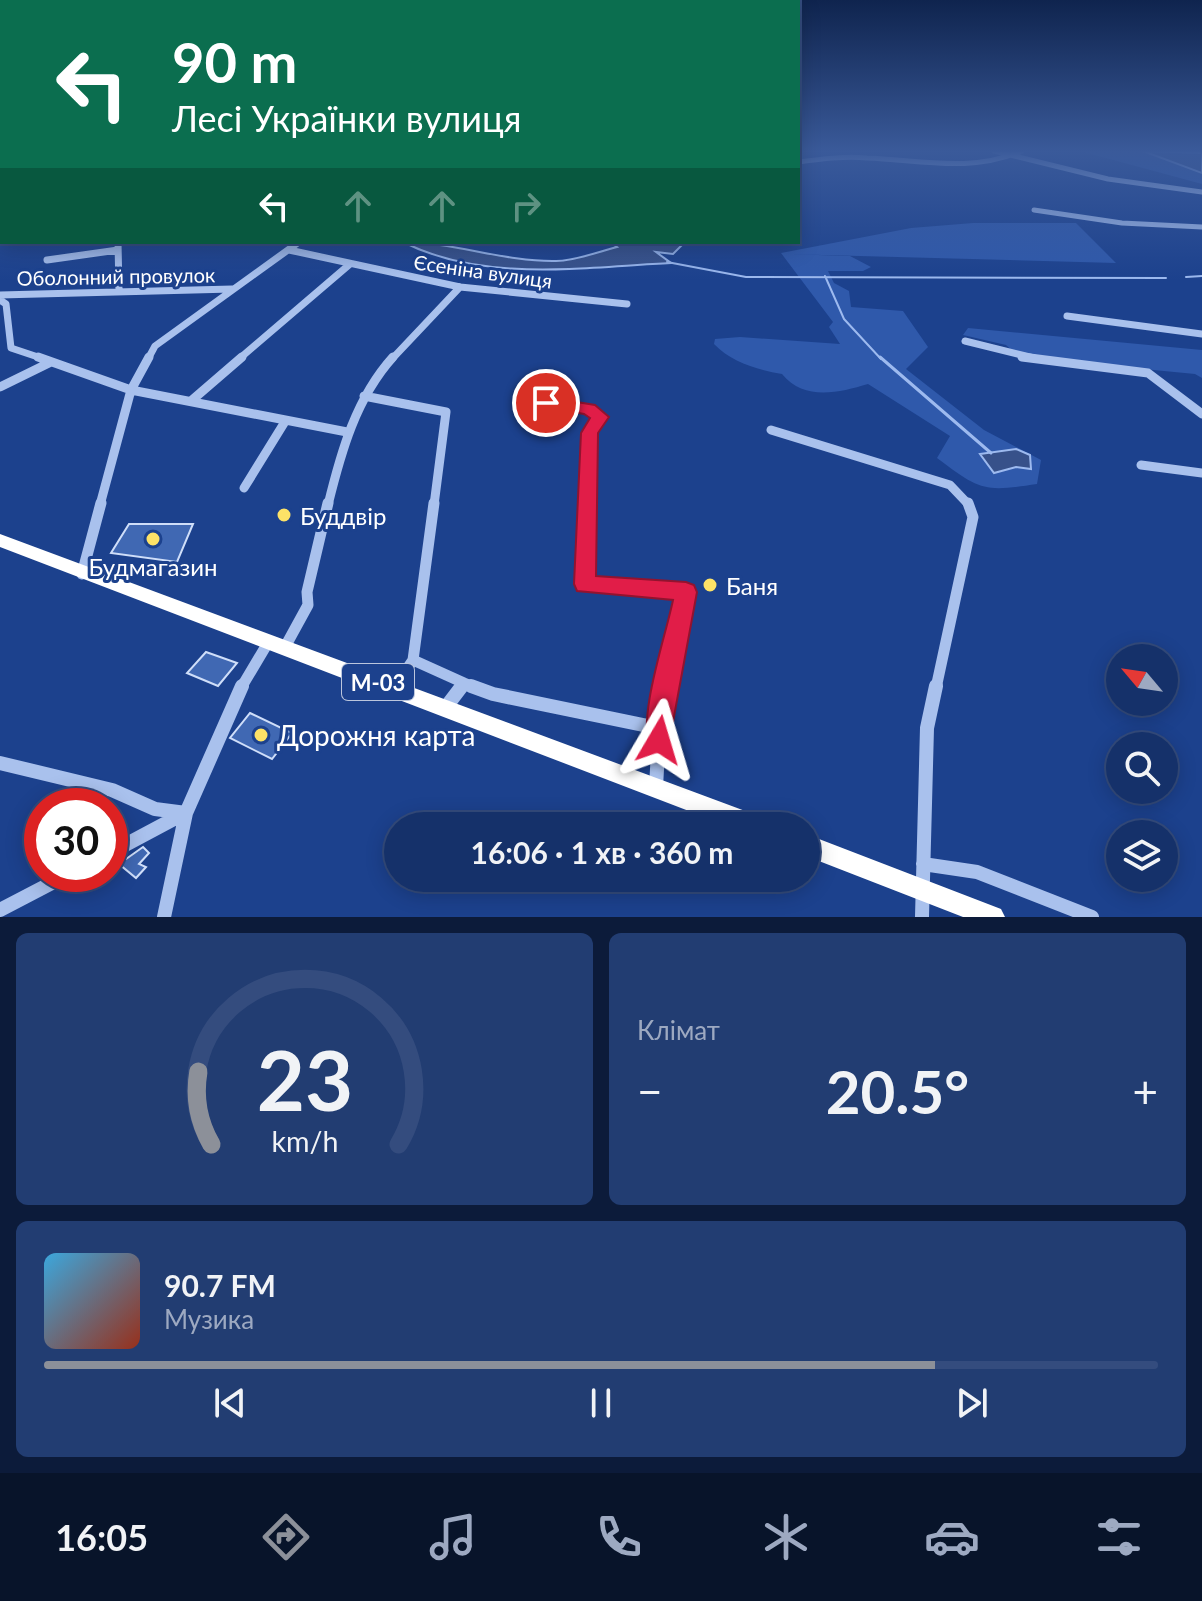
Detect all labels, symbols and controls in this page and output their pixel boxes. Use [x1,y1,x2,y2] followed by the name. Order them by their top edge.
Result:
[172,28,297,95] text: 90 m
[40,32,144,136] icon: left
[172,96,521,140] text: Лесі Українки вулиця
[252,184,296,228] icon: left
[336,184,380,228] icon: ahead
[420,184,464,228] icon: ahead
[504,184,548,228] icon: right
[412,249,554,293] street label: Єсеніна вулиця
[16,262,216,290] street label: Оболонний провулок
[512,369,580,437] pin
[524,381,568,425] icon: arrive
[300,501,386,530] place label: Буддвір
[275,506,293,524] marker: Буддвір
[144,530,162,548] marker: Будмагазин
[88,552,218,581] place label: Будмагазин
[726,571,778,600] place label: Баня
[701,576,719,594] marker: Баня
[1106,644,1178,716] north arrow
[1106,644,1178,892] map controls
[342,664,414,700] road number: М-03
[617,698,701,782] position arrow
[277,718,475,752] place label: Дорожня карта
[252,726,270,744] marker: Дорожня карта
[1106,732,1178,804] button: search
[24,788,128,892] speed limit sign: 30
[1106,820,1178,892] button: layers
[471,834,734,870] text: 16:06 · 1 хв · 360 m
[637,1014,720,1046] text: Клімат
[256,1029,353,1129] text: 23
[826,1055,969,1127] text: 20.5°
[637,1065,663,1117] text: −
[1132,1065,1158,1117] text: +
[271,1124,338,1158] text: km/h
[164,1267,276,1303] text: 90.7 FM
[164,1303,254,1335] text: Музика
[208,1381,252,1425] icon: previous
[579,1381,623,1425] icon: pause
[950,1381,994,1425] icon: next
[258,1509,314,1565] icon: directions
[425,1509,481,1565] icon: music
[591,1509,647,1565] icon: phone
[758,1509,814,1565] icon: climate
[924,1509,980,1565] icon: car
[1091,1509,1147,1565] icon: filters
[55,1515,148,1559] text: 16:05

